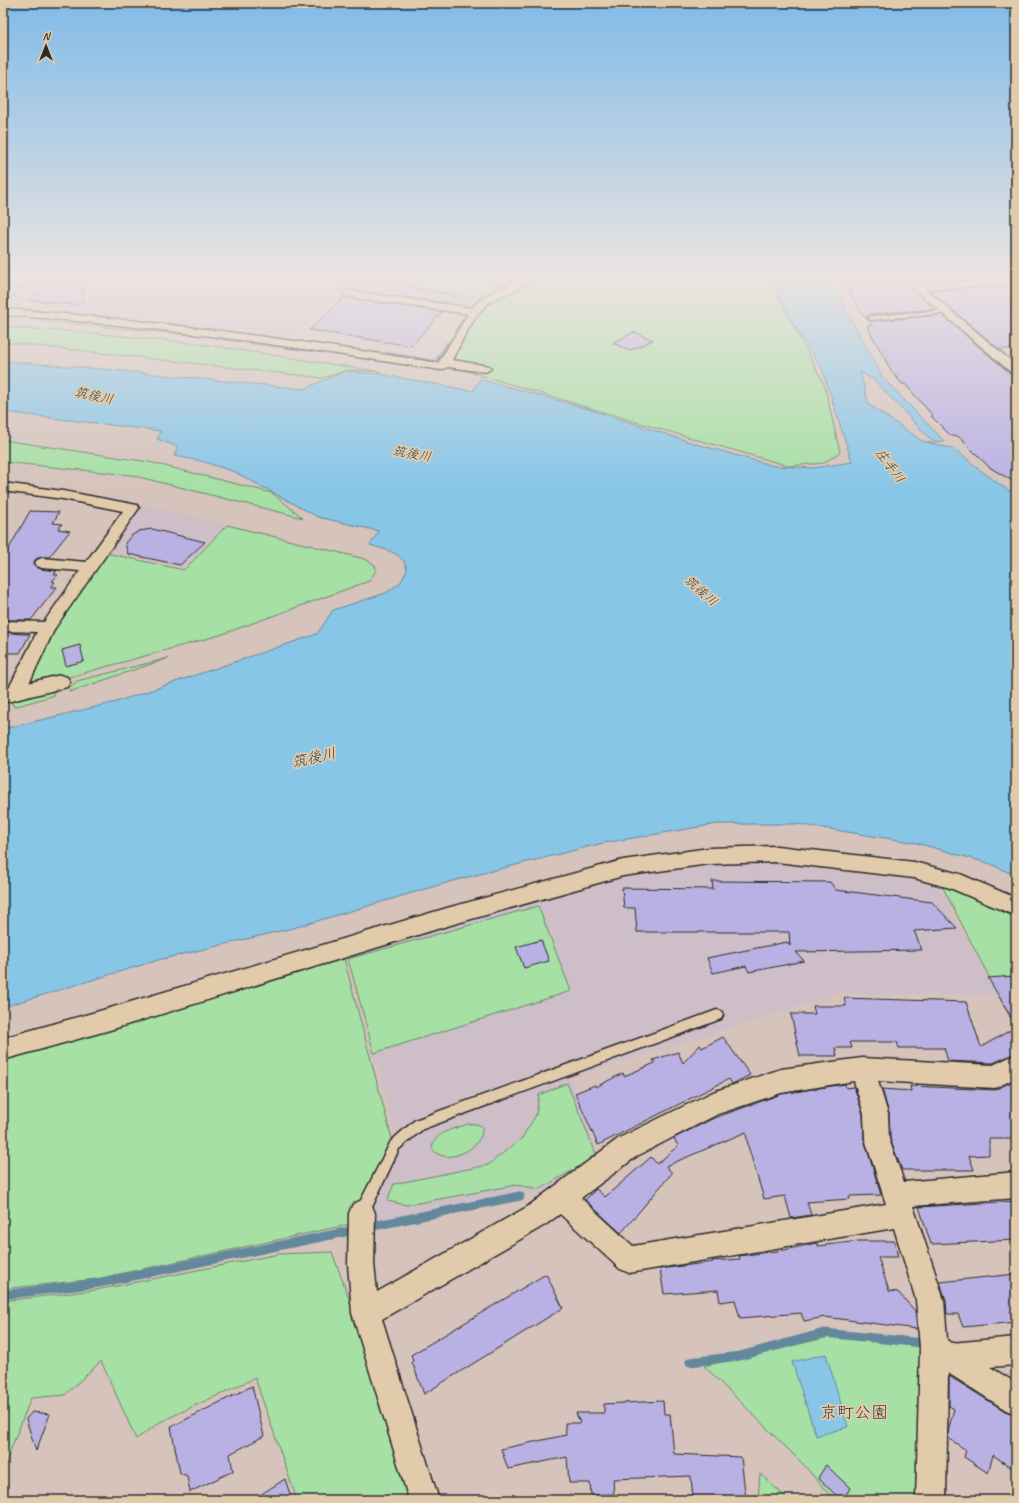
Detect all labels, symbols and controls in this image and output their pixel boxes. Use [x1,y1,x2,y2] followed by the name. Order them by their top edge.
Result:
[26,26,66,66] north arrow
[43,29,52,43] text: N
[73,384,115,408] water label: 筑後川
[391,443,433,465] water label: 筑後川
[872,446,908,486] water label: 庄手川
[681,572,721,610] water label: 筑後川
[290,744,338,772] water label: 筑後川
[820,1402,888,1423] park label: 京町公園

